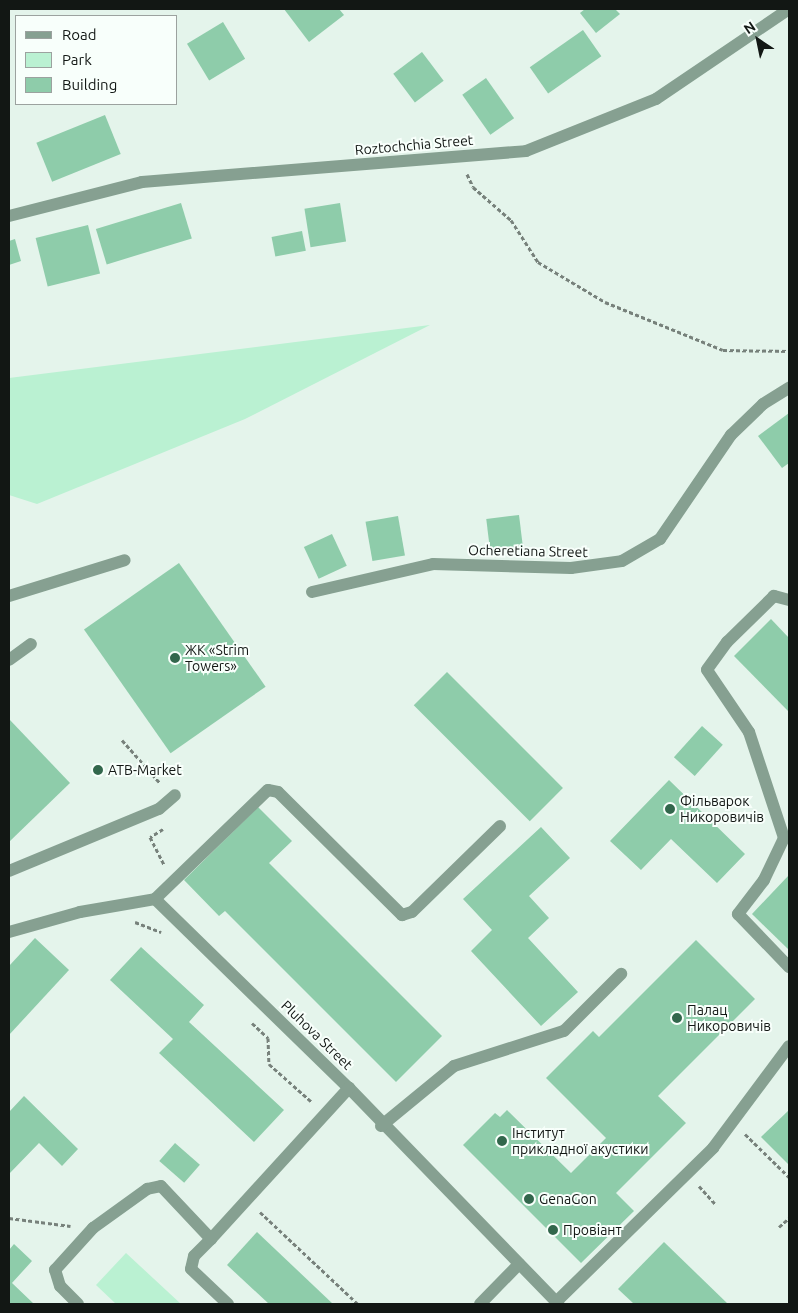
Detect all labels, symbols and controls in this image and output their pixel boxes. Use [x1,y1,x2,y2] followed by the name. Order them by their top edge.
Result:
[15,15,178,105] legend
[733,15,783,65] north arrow
[741,18,758,37] text: N
[62,26,97,43] text: Road
[62,51,92,68] text: Park
[62,76,117,93] text: Building
[354,131,474,159] street label: Roztochchia Street
[468,542,588,560] street label: Ocheretiana Street
[185,642,249,674] place label: ЖК «Strim Towers»
[169,652,181,664] marker: ЖК «Strim Towers»
[108,762,182,778] place label: ATB-Market
[92,764,104,776] marker: ATB-Market
[680,793,764,826] place label: Фільварок Никоровичів
[664,803,676,815] marker: Фільварок Никоровичів
[278,997,356,1073] street label: Pluhova Street
[687,1002,771,1034] place label: Палац Никоровичів
[671,1012,683,1024] marker: Палац Никоровичів
[512,1125,648,1158] place label: Інститут прикладної акустики
[496,1135,508,1147] marker: Інститут прикладної акустики
[539,1191,597,1207] place label: GenaGon
[523,1193,535,1205] marker: GenaGon
[563,1222,622,1238] place label: Провіант
[547,1224,559,1236] marker: Провіант

